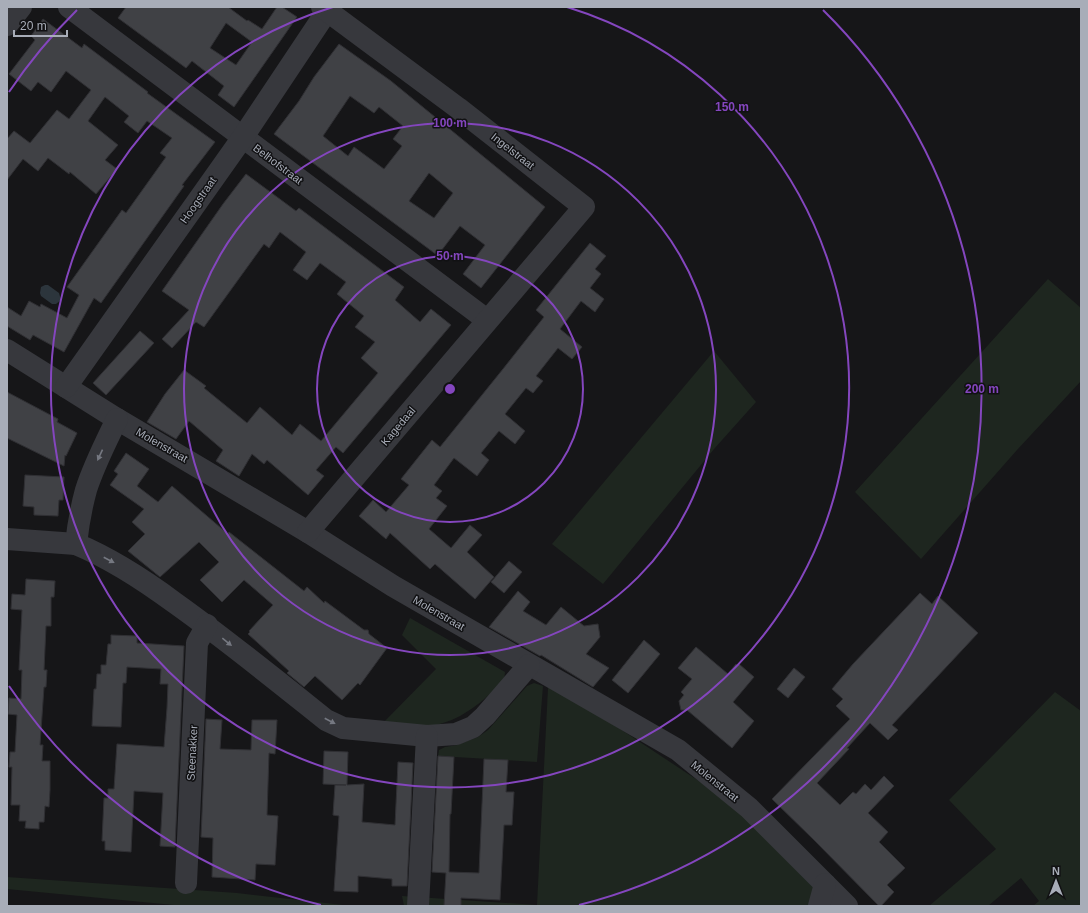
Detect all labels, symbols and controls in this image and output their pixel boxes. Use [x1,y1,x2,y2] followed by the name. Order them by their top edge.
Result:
[14,12,67,38] scale bar
[20,19,47,33] text: 20 m
[715,100,749,114] text: 150 m
[433,116,467,130] text: 100 m
[489,130,537,172] street label: Ingelstraat
[251,142,305,186] street label: Belhofstraat
[178,175,218,225] street label: Hoogstraat
[436,249,464,263] text: 50 m
[443,382,457,396] centre of rings
[965,382,999,396] text: 200 m
[378,404,418,448] street label: Kagedaal
[134,425,190,465] street label: Molenstraat
[97,449,103,460] one-way arrow
[103,557,115,563] one-way arrow
[411,593,467,633] street label: Molenstraat
[222,637,233,646] one-way arrow
[324,718,336,725] one-way arrow
[185,725,199,781] street label: Steenakker
[689,758,741,804] street label: Molenstraat
[1036,861,1076,901] north arrow
[1052,865,1060,877] text: N

